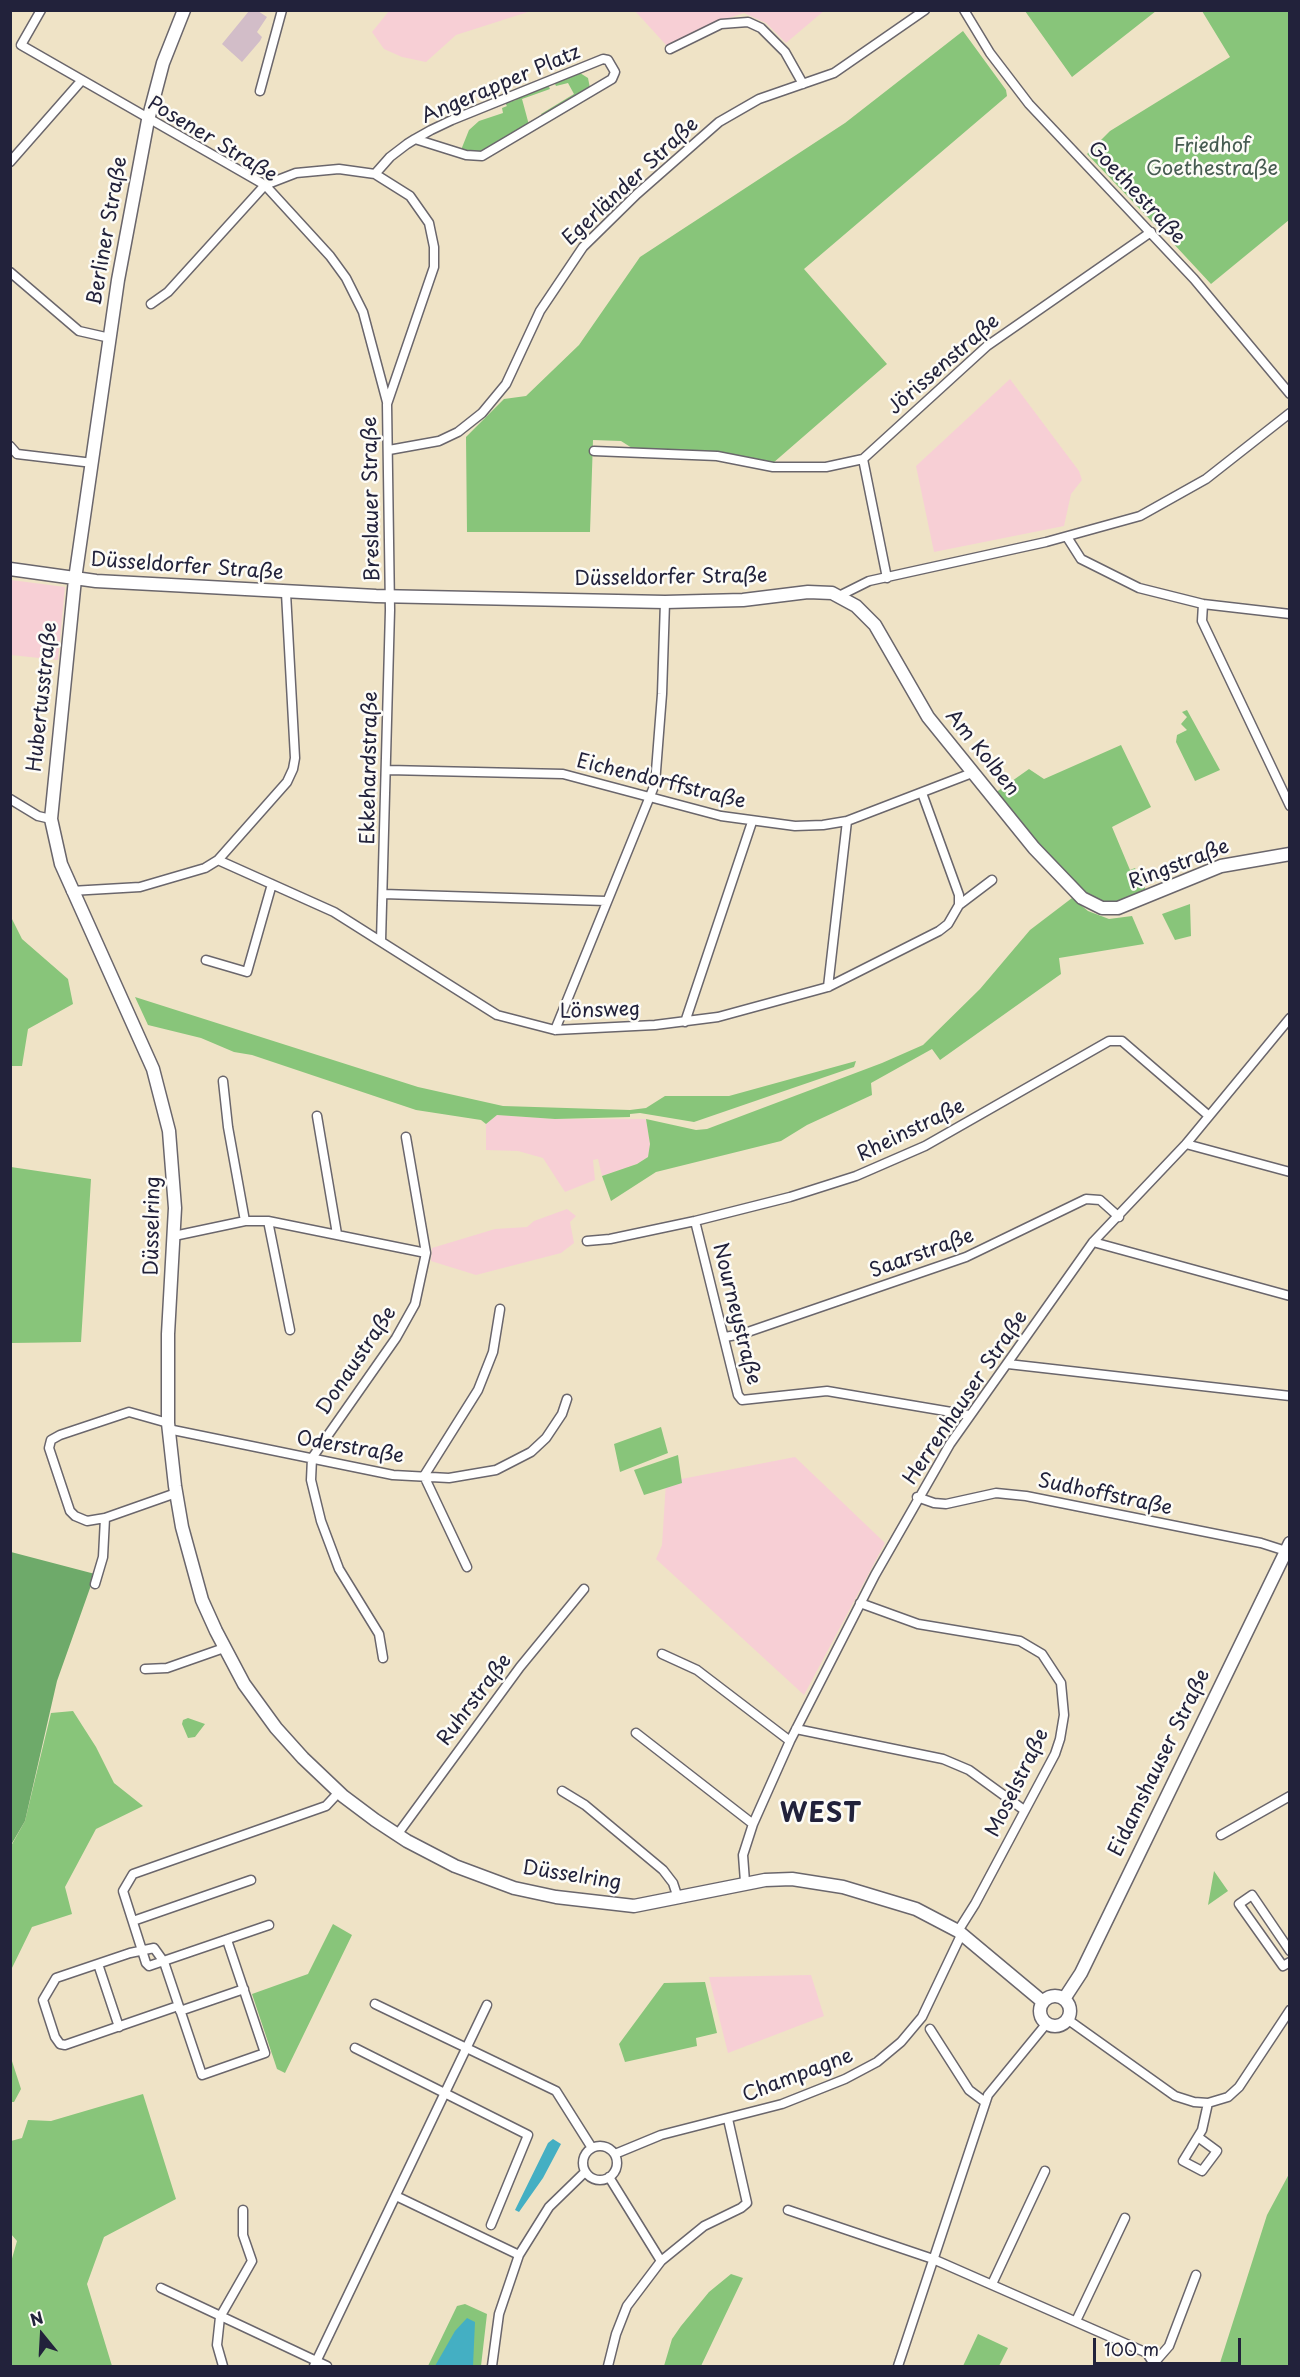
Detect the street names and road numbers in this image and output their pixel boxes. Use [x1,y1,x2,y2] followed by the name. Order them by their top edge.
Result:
[418,41,584,129] street label: Angerapper Platz
[143,92,281,188] street label: Posener Straße
[558,113,704,251] street label: Egerländer Straße
[1082,137,1190,249] street label: Goethestraße
[83,155,133,307] street label: Berliner Straße
[883,310,1005,420] street label: Jörissenstraße
[359,416,385,582] street label: Breslauer Straße
[90,548,284,586] street label: Düsseldorfer Straße
[574,564,768,592] street label: Düsseldorfer Straße
[23,621,63,773] street label: Hubertusstraße
[357,691,383,845] street label: Ekkehardstraße
[940,705,1024,801] street label: Am Kolben
[574,749,748,815] street label: Eichendorffstraße
[1125,835,1233,895] street label: Ringstraße
[559,998,641,1024] street label: Lönsweg
[853,1095,969,1167] street label: Rheinstraße
[140,1176,166,1276] street label: Düsselring
[867,1224,977,1284] street label: Saarstraße
[707,1241,765,1387] street label: Nourneystraße
[312,1302,402,1420] street label: Donaustraße
[899,1306,1033,1490] street label: Herrenhauser Straße
[294,1427,406,1469] street label: Oderstraße
[1036,1469,1174,1521] street label: Sudhoffstraße
[433,1649,517,1751] street label: Ruhrstraße
[1104,1665,1216,1861] street label: Eidamshauser Straße
[981,1725,1055,1841] street label: Moselstraße
[521,1856,623,1896] street label: Düsselring
[739,2044,857,2108] street label: Champagne

